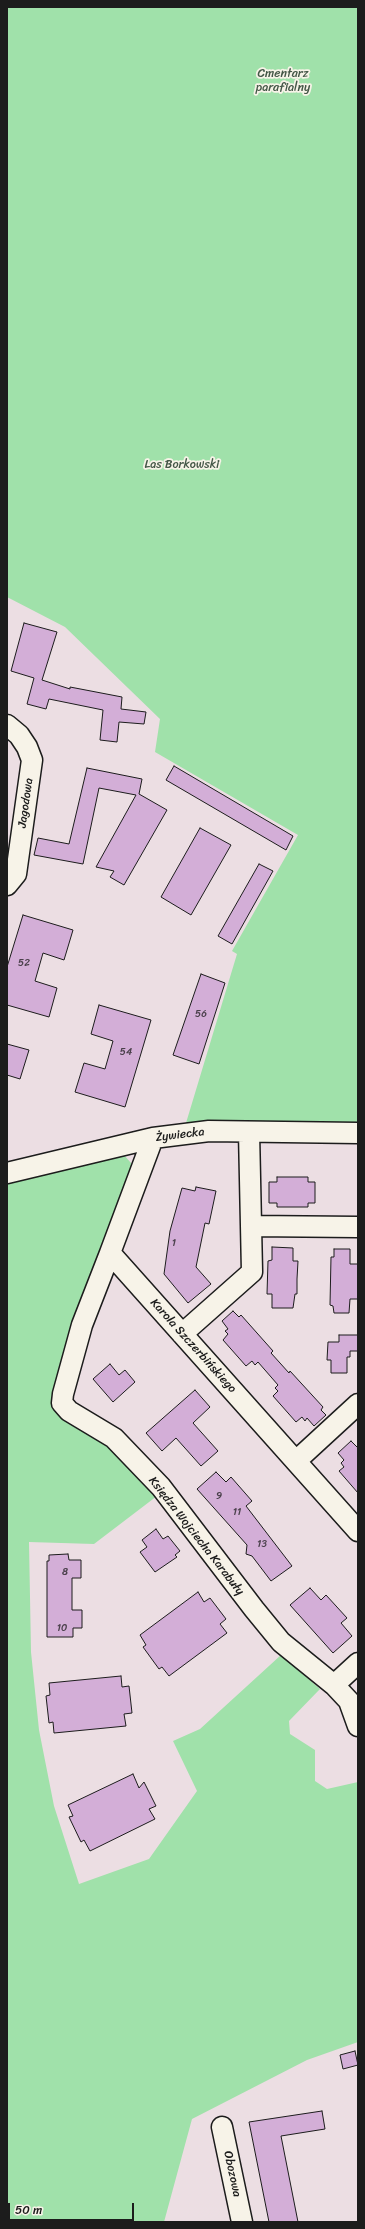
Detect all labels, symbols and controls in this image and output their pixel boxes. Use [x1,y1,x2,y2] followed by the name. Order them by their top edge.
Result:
[256,67,310,95] park label: Cmentarz parafialny
[145,458,219,472] park label: Las Borkowski
[15,777,37,829] street label: Jagodowa
[18,957,30,969] house number: 52
[195,1008,207,1020] house number: 56
[120,1046,132,1058] house number: 54
[155,1125,205,1145] street label: Żywiecka
[172,1237,176,1249] house number: 1
[147,1296,239,1396] street label: Karola Szczerbińskiego
[145,1474,247,1598] street label: Księdza Wojciecha Karabuły
[216,1490,222,1502] house number: 9
[233,1506,241,1518] house number: 11
[257,1538,267,1550] house number: 13
[62,1566,68,1578] house number: 8
[57,1622,67,1634] house number: 10
[220,2150,244,2198] street label: Obozowa
[10,2195,136,2221] scale bar
[15,2199,42,2221] text: 50 m

